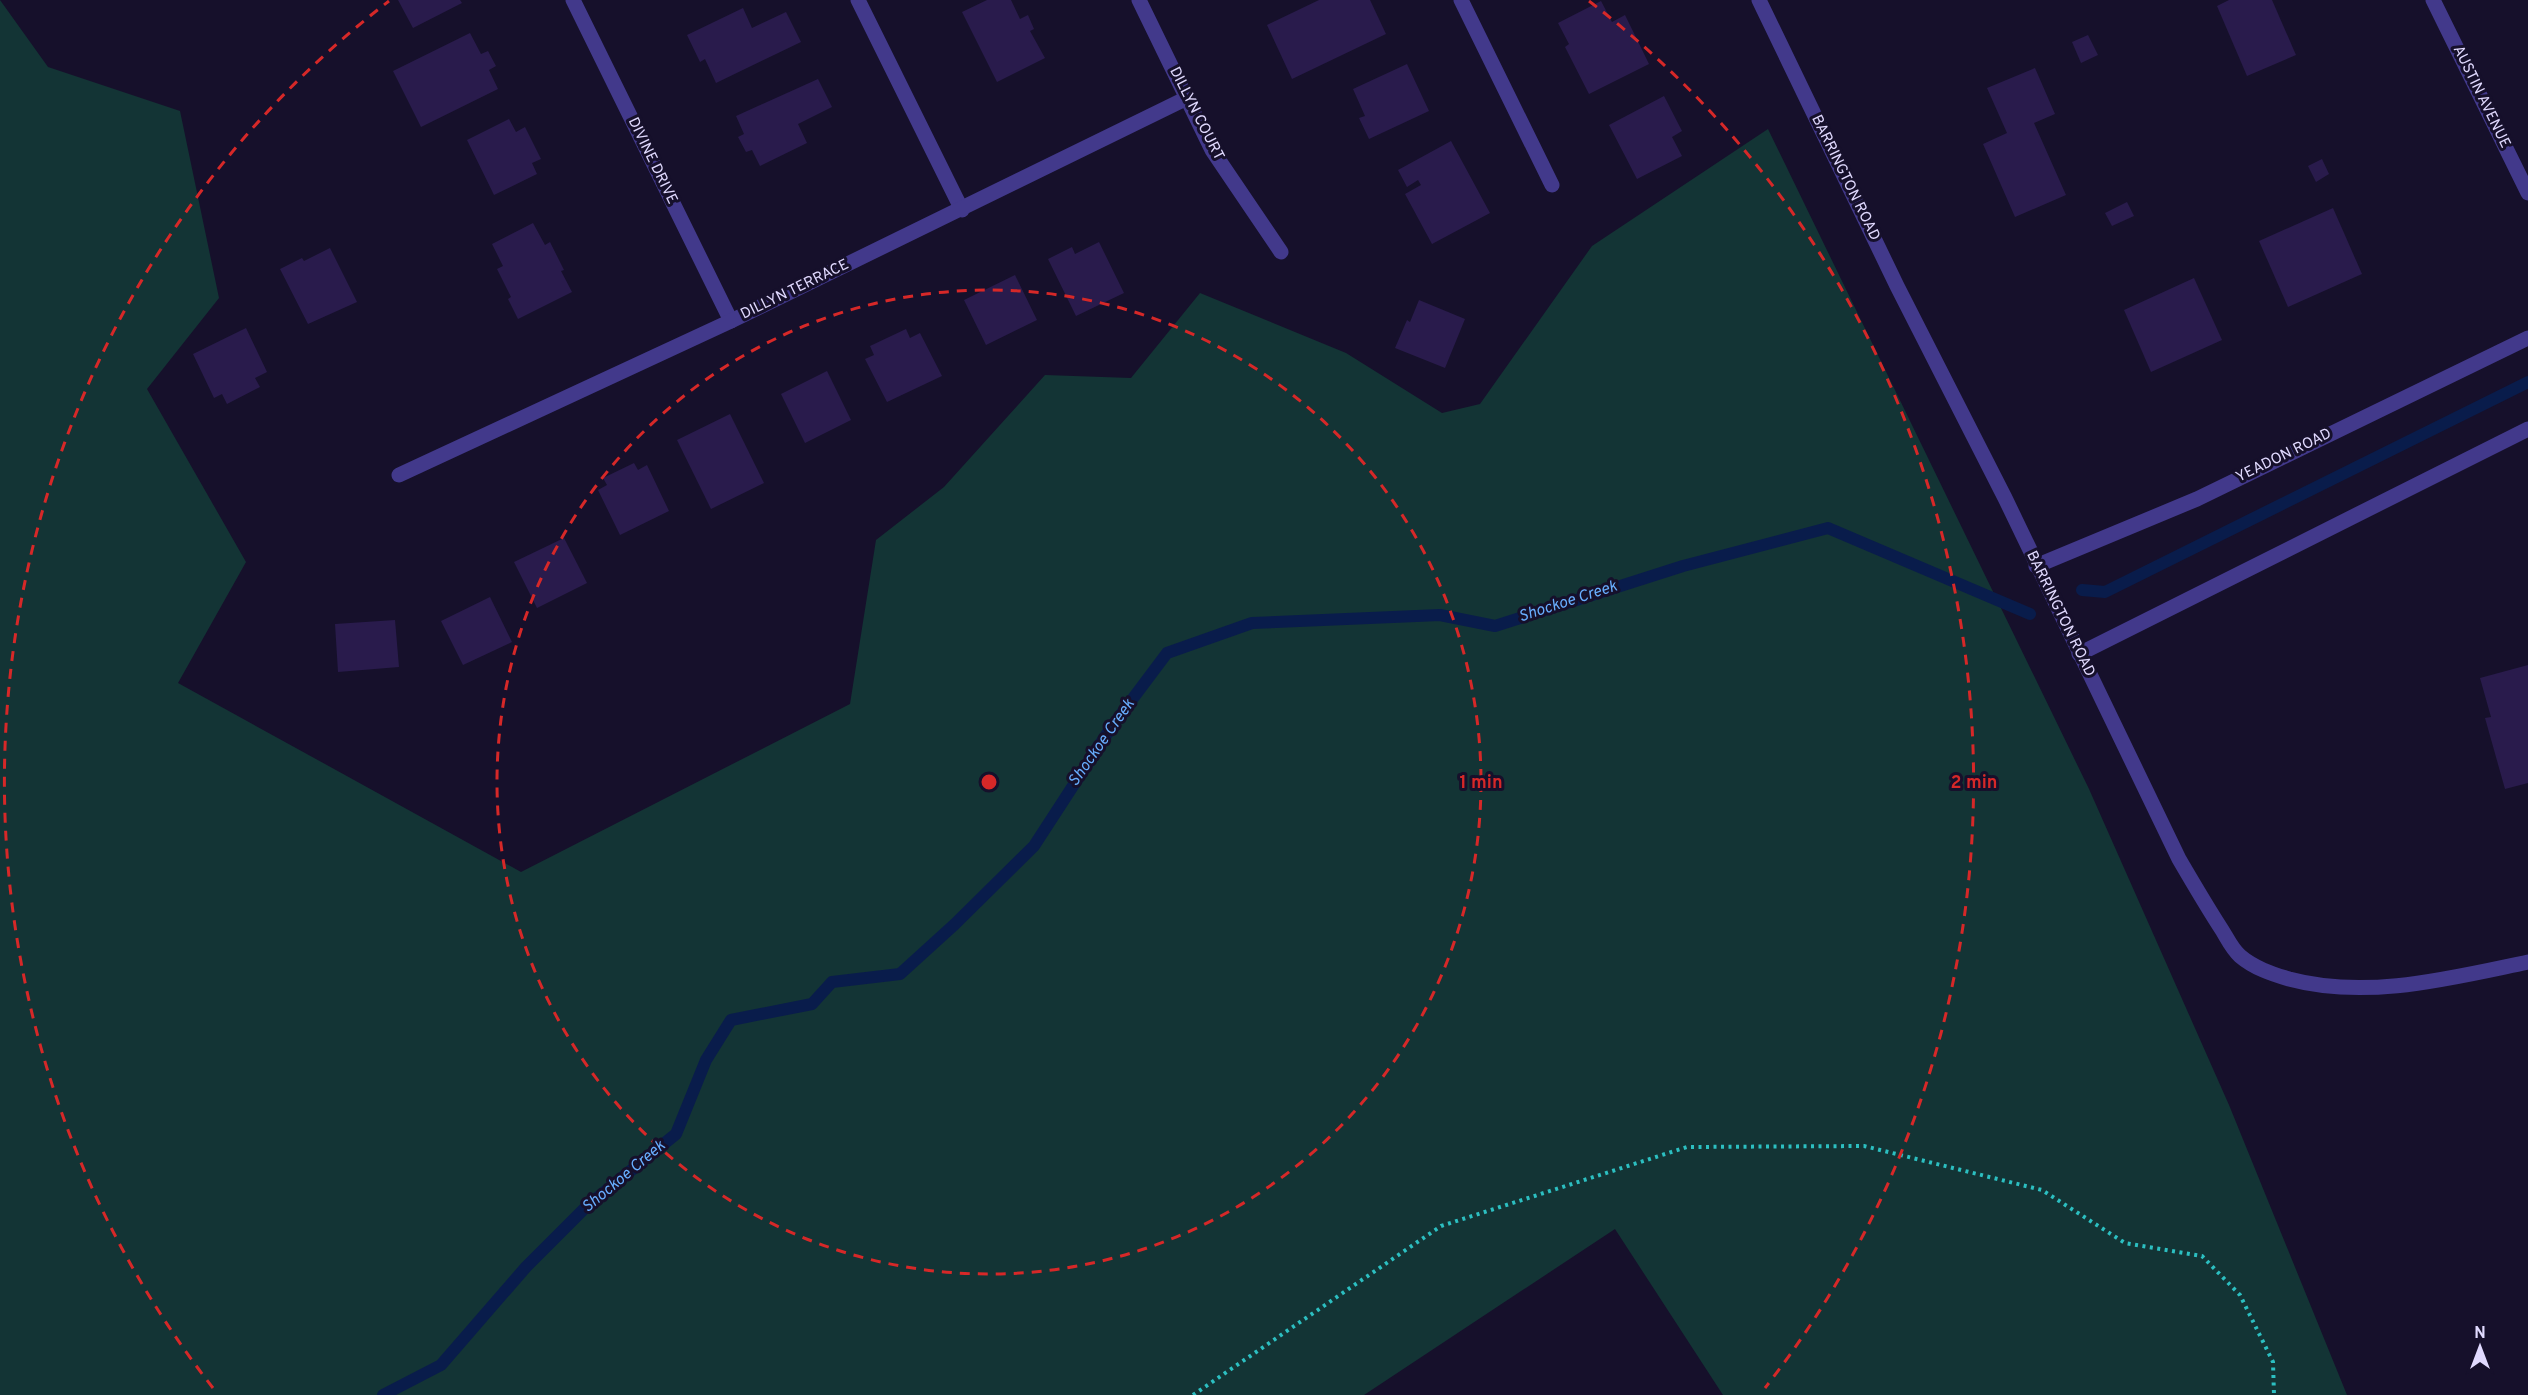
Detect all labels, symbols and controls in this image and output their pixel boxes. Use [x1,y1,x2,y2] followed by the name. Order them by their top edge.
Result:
[2448,42,2514,152] street label: AUSTIN AVENUE
[1164,64,1228,164] street label: DILLYN COURT
[1806,112,1884,244] street label: BARRINGTON ROAD
[623,115,681,208] street label: DIVINE DRIVE
[738,256,852,324] street label: DILLYN TERRACE
[2233,425,2335,487] street label: YEADON ROAD
[2021,548,2099,680] street label: BARRINGTON ROAD
[1516,576,1621,627] water label: Shockoe Creek
[1064,694,1140,791] water label: Shockoe Creek
[979,772,999,792] centre of rings
[1459,772,1503,795] text: 1 min
[1950,772,1998,795] text: 2 min
[578,1136,670,1218] water label: Shockoe Creek
[2450,1317,2510,1377] north arrow
[2474,1324,2486,1344] text: N

